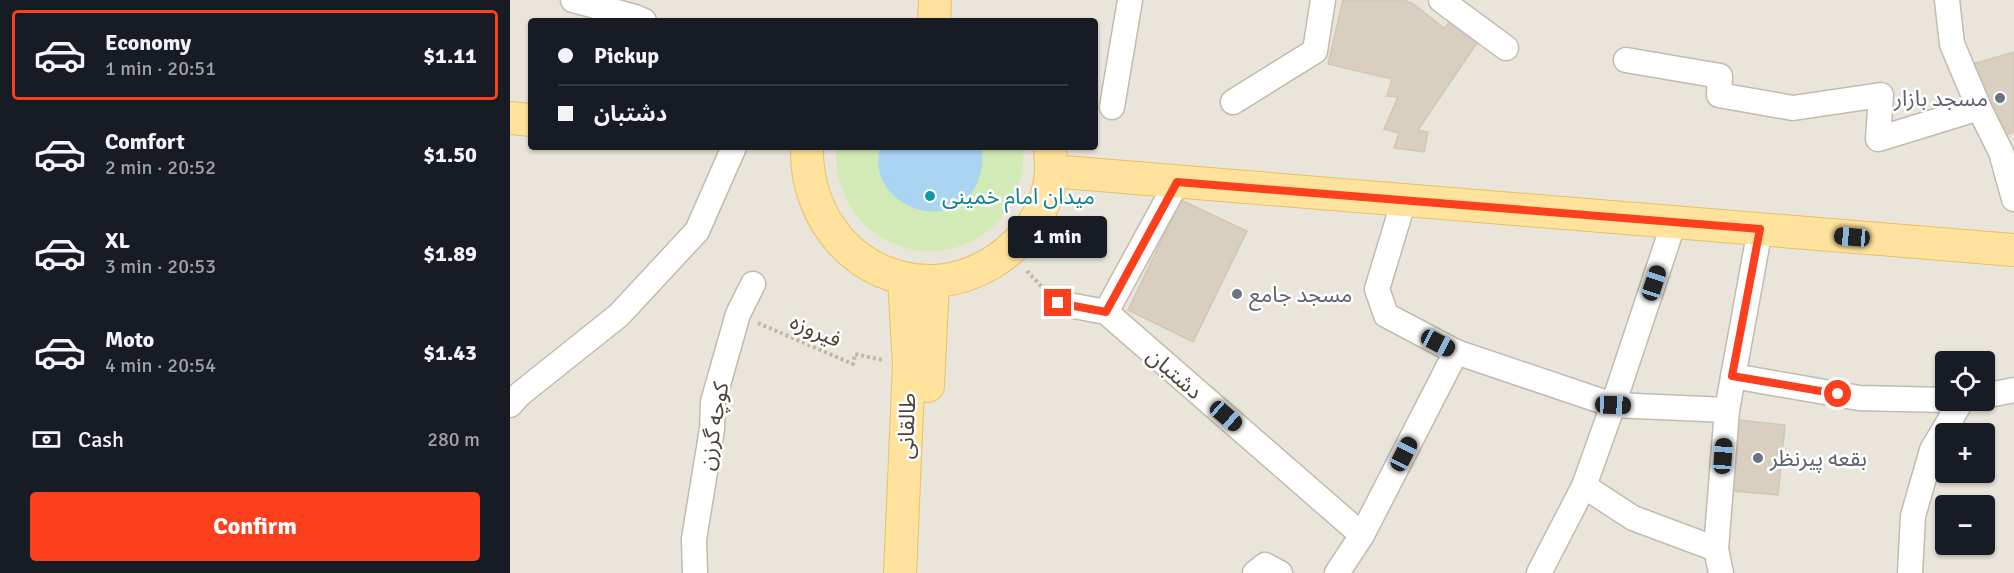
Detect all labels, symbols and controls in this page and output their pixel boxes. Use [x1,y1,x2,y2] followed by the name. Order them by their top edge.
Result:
[33,28,87,82] icon: car
[105,29,191,56] text: Economy
[423,42,477,69] text: $1.11
[594,42,659,69] text: Pickup
[105,56,216,81] text: 1 min · 20:51
[1893,85,1988,112] place label: مسجد بازار
[1993,91,2007,105] marker: مسجد بازار
[594,100,667,127] text: دشتبان
[33,127,87,181] icon: car
[105,128,185,155] text: Comfort
[423,141,477,168] text: $1.50
[105,155,216,180] text: 2 min · 20:52
[942,183,1095,213] place label: میدان امام خمینی
[923,189,937,203] marker: میدان امام خمینی
[1008,216,1108,258] callout: 1 min
[1033,224,1082,249] text: 1 min
[33,226,87,280] icon: car
[1833,226,1871,248] car
[105,227,130,254] text: XL
[423,240,477,267] text: $1.89
[105,254,216,279] text: 3 min · 20:53
[1640,263,1668,303] car
[1249,281,1352,311] place label: مسجد جامع
[1230,287,1244,301] marker: مسجد جامع
[1044,289,1071,316] route end
[786,308,845,353] street label: فیروزه
[33,325,87,379] icon: car
[105,326,154,353] text: Moto
[1418,327,1458,359] car
[423,339,477,366] text: $1.43
[1141,342,1208,405] street label: دشتبان
[1935,351,1995,555] map controls
[1935,351,1995,411] button: locate
[105,353,216,378] text: 4 min · 20:54
[692,379,736,472] street label: کوچه گرزن
[1824,380,1851,407] route start
[892,392,921,460] street label: طالقانی
[1595,395,1631,415] car
[1207,397,1245,435] car
[30,423,63,456] icon: cash
[1935,423,1995,483] button: +
[78,426,124,453] text: Cash
[427,427,480,452] text: 280 m
[1388,434,1420,474] car
[1713,437,1733,475] car
[1769,445,1867,473] place label: بقعه پیرنظر
[1751,451,1765,465] marker: بقعه پیرنظر
[30,492,480,561] button: Confirm
[1935,495,1995,555] button: −

